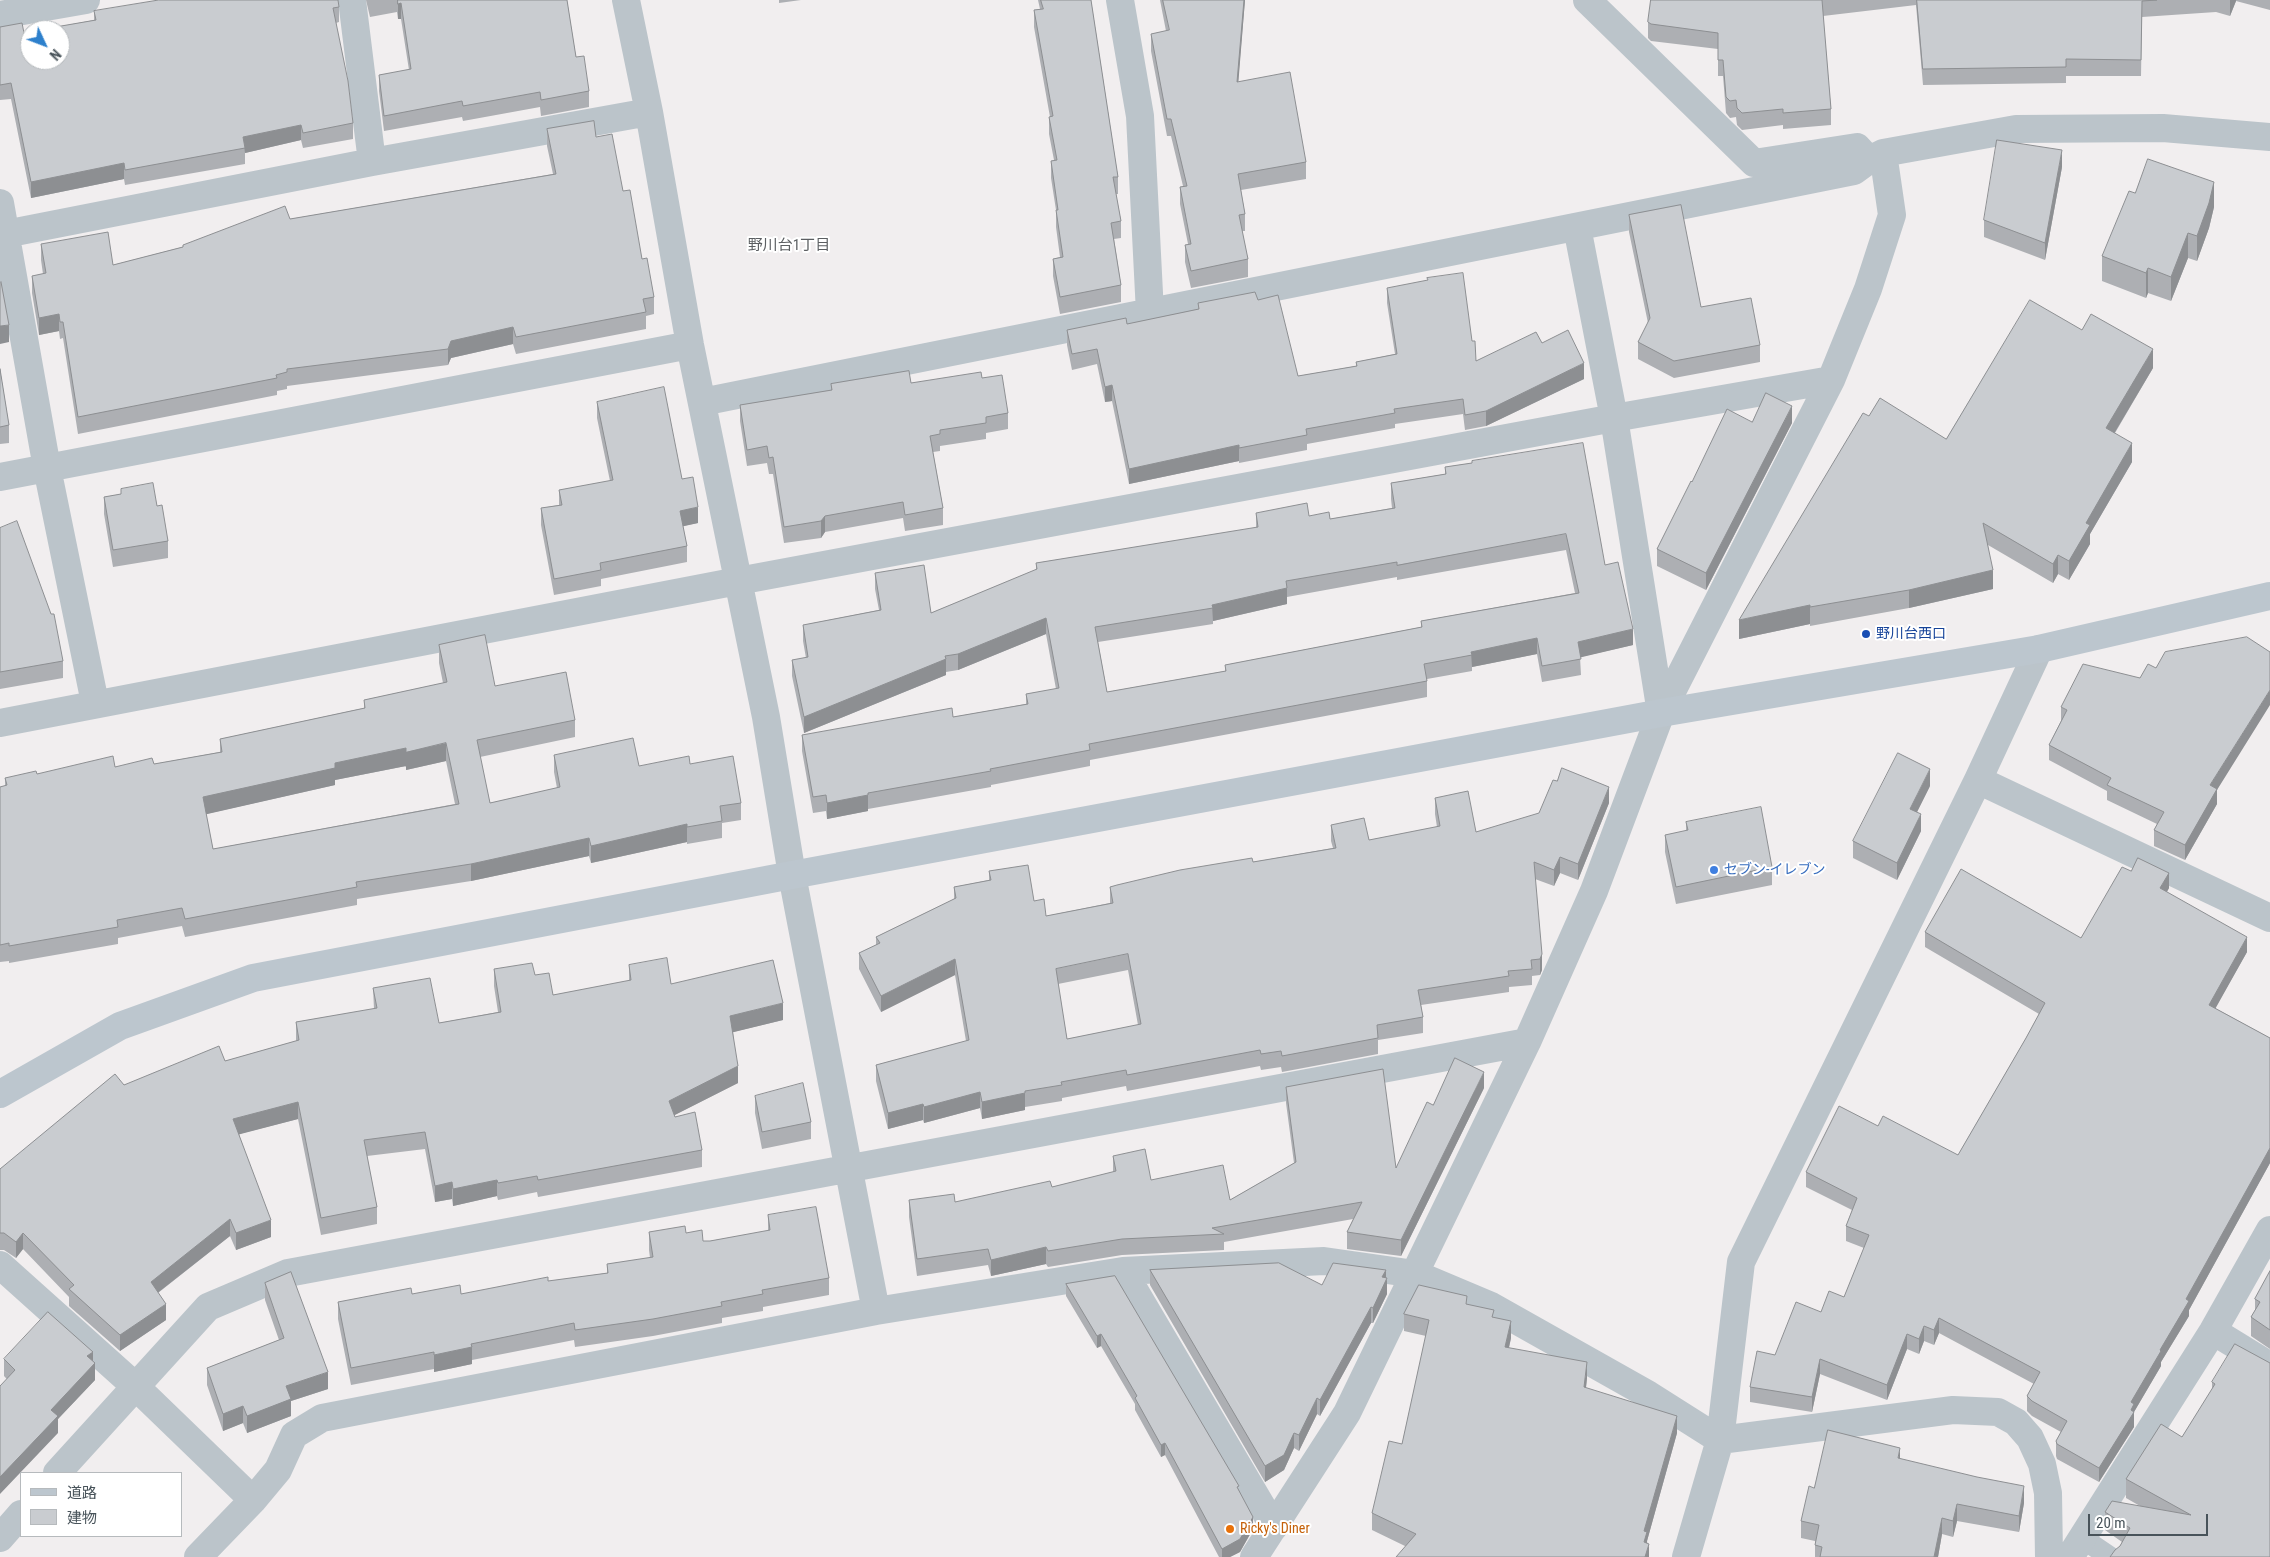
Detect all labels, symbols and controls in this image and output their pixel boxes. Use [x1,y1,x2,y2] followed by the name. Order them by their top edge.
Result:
[20,20,70,70] north arrow
[46,46,64,63] text: N
[748,237,830,255] district label: 野川台1丁目
[1876,626,1946,642] place label: 野川台西口
[1860,628,1872,640] marker: 野川台西口
[1724,862,1825,878] place label: セブン-イレブン
[1708,864,1720,876] marker: セブン-イレブン
[20,1472,182,1537] legend
[67,1484,97,1502] text: 道路
[2090,1504,2210,1536] scale bar
[67,1509,97,1527] text: 建物
[2096,1514,2126,1532] text: 20 m
[1240,1521,1310,1537] place label: Ricky's Diner
[1224,1523,1236,1535] marker: Ricky's Diner

